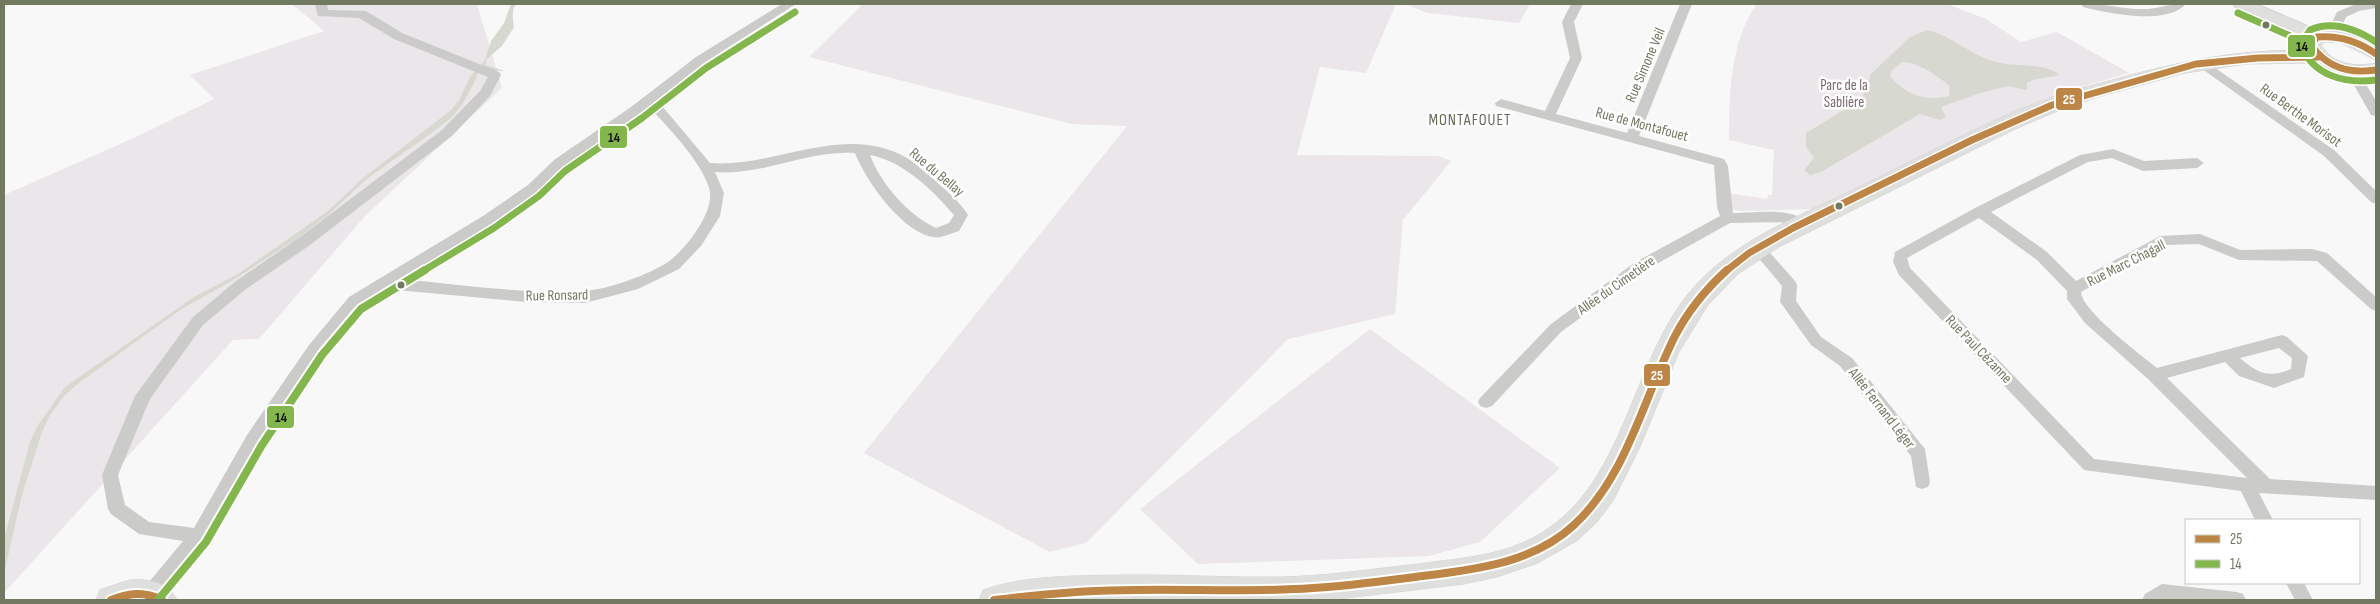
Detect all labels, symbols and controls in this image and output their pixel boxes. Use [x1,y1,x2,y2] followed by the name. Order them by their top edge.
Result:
[2261,20,2271,30] unlabelled marker
[1621,25,1670,105] street label: Rue Simone Veil
[2287,34,2316,58] line badge: 14
[2296,38,2309,55] text: 14
[1820,76,1868,112] park label: Parc de la Sablière
[2256,79,2346,152] street label: Rue Berthe Morisot
[2055,87,2083,111] line badge: 25
[2063,91,2075,108] text: 25
[1593,103,1691,146] street label: Rue de Montafouet
[1428,111,1512,130] district label: MONTAFOUET
[599,125,628,149] line badge: 14
[608,129,621,146] text: 14
[905,144,968,201] street label: Rue du Bellay
[1834,201,1844,211] unlabelled marker
[2084,236,2169,291] street label: Rue Marc Chagall
[1573,252,1659,320] street label: Allée du Cimetière
[396,280,406,290] unlabelled marker
[526,285,588,306] street label: Rue Ronsard
[1941,311,2016,388] street label: Rue Paul Cézanne
[1643,363,1671,387] line badge: 25
[1844,363,1919,453] street label: Allée Fernand Léger
[1651,367,1663,384] text: 25
[266,405,295,429] line badge: 14
[275,409,288,426] text: 14
[2185,519,2360,584] legend
[2230,530,2242,549] text: 25
[2230,555,2242,574] text: 14

